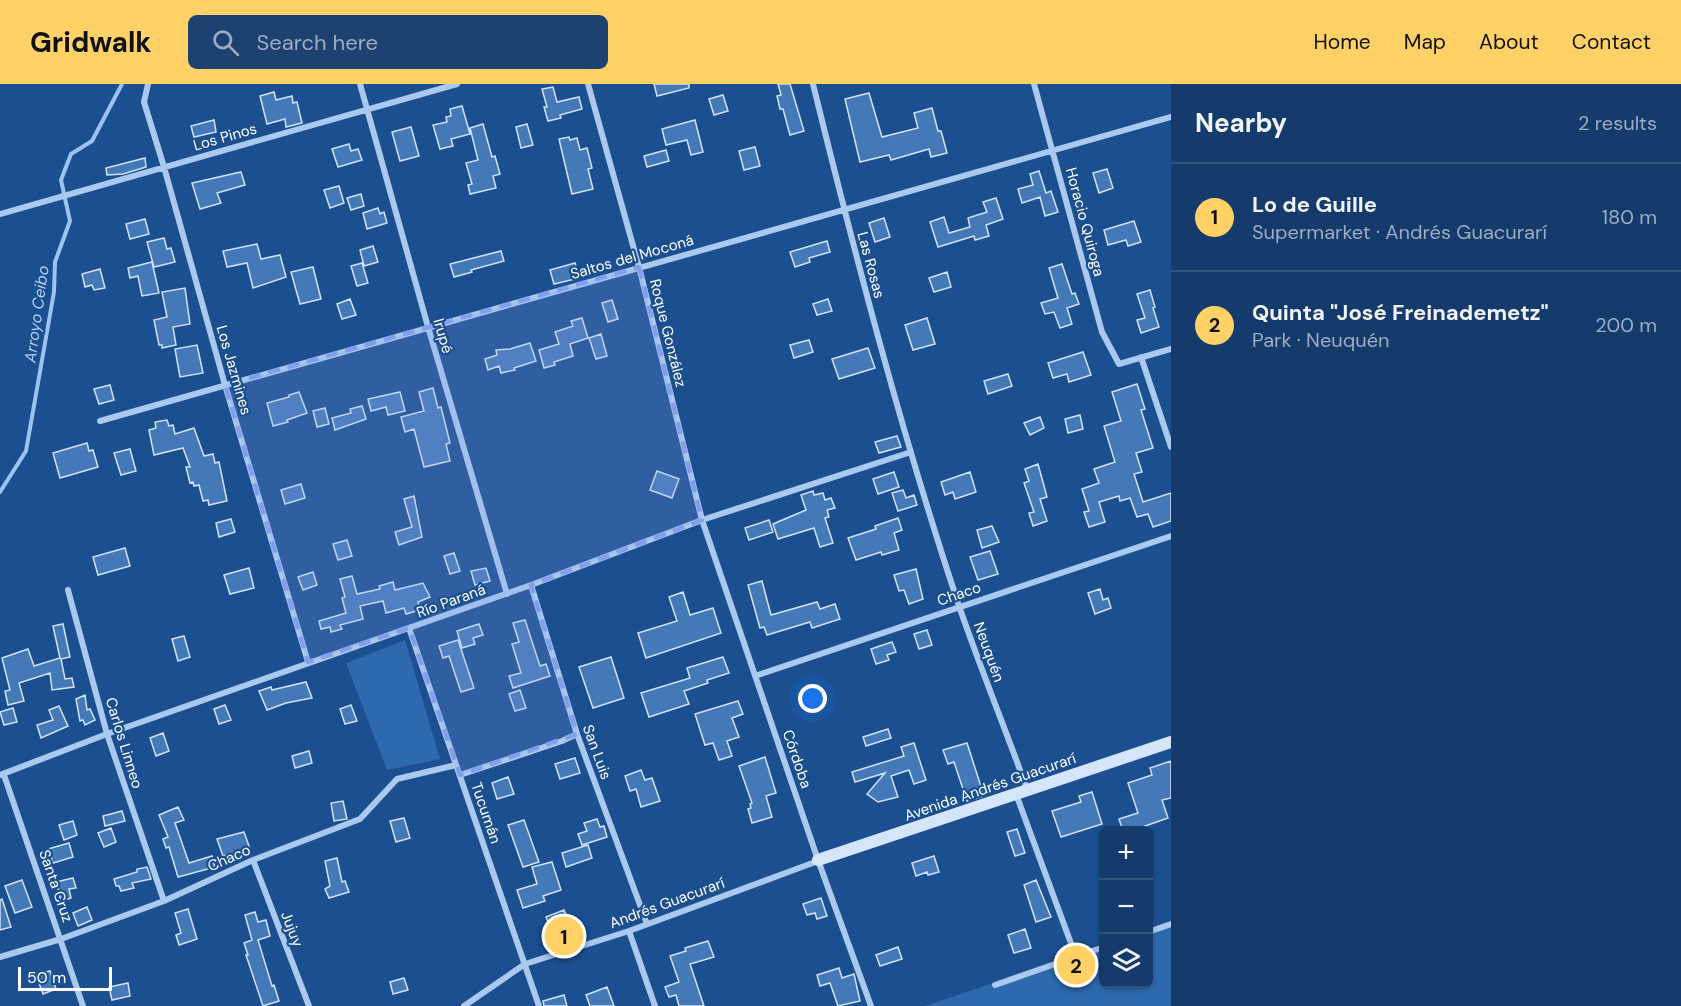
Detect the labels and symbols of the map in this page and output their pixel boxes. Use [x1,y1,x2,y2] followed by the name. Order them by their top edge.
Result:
[191,118,259,156] street label: Los Pinos
[1061,165,1109,279] street label: Horacio Quiroga
[853,229,889,301] street label: Las Rosas
[568,230,696,284] street label: Saltos del Moconá
[19,264,54,365] water label: Arroyo Ceibo
[645,277,691,389] street label: Roque González
[428,316,458,356] street label: Irupé
[212,323,256,417] street label: Los Jazmines
[934,577,984,611] street label: Chaco
[414,579,488,623] street label: Río Paraná
[969,619,1009,685] street label: Neuquén
[798,684,827,713] your location
[101,695,147,791] street label: Carlos Linneo
[578,722,616,782] street label: San Luis
[778,727,816,791] street label: Córdoba
[902,748,1079,826] street label: Avenida Andrés Guacurarí
[466,780,506,846] street label: Tucumán
[204,840,254,876] street label: Chaco
[34,847,78,925] street label: Santa Cruz
[607,873,728,933] street label: Andrés Guacurarí
[276,908,308,950] street label: Jujuy
[544,914,584,958] pin: 1
[1056,942,1096,988] pin: 2
[18,964,112,992] scale bar

